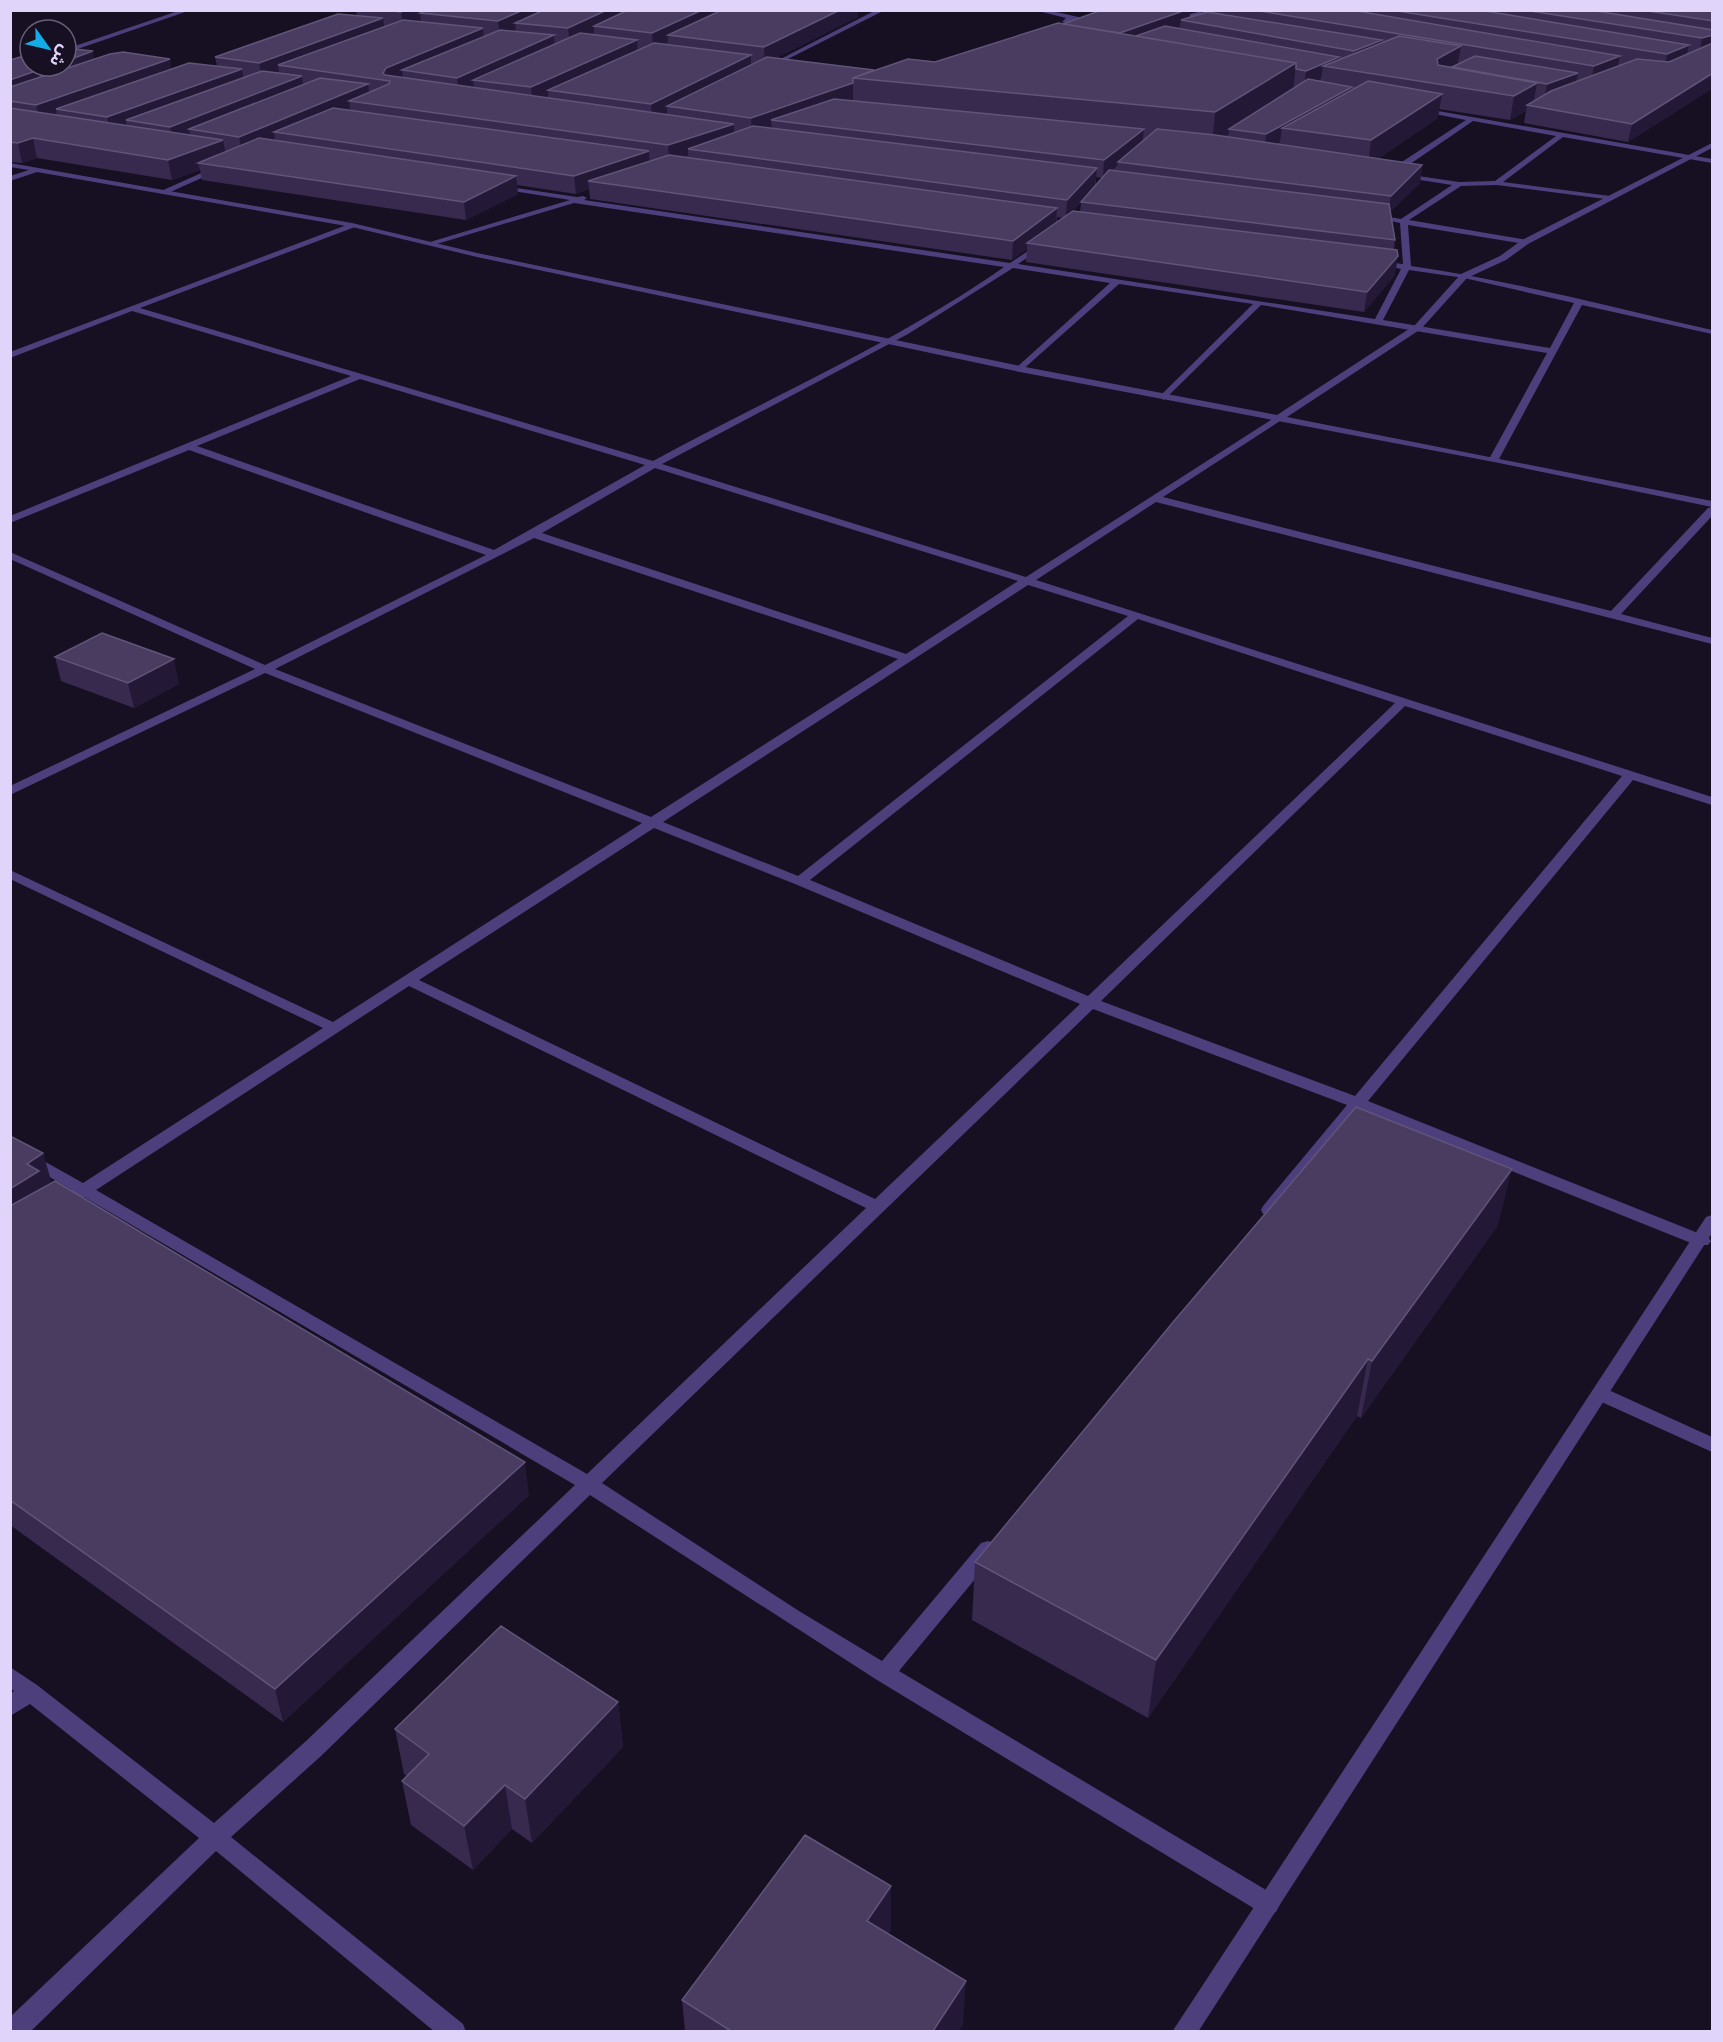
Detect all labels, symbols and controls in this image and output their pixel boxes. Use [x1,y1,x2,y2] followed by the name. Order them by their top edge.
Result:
[18,18,78,78] north arrow
[46,42,75,71] text: ش

